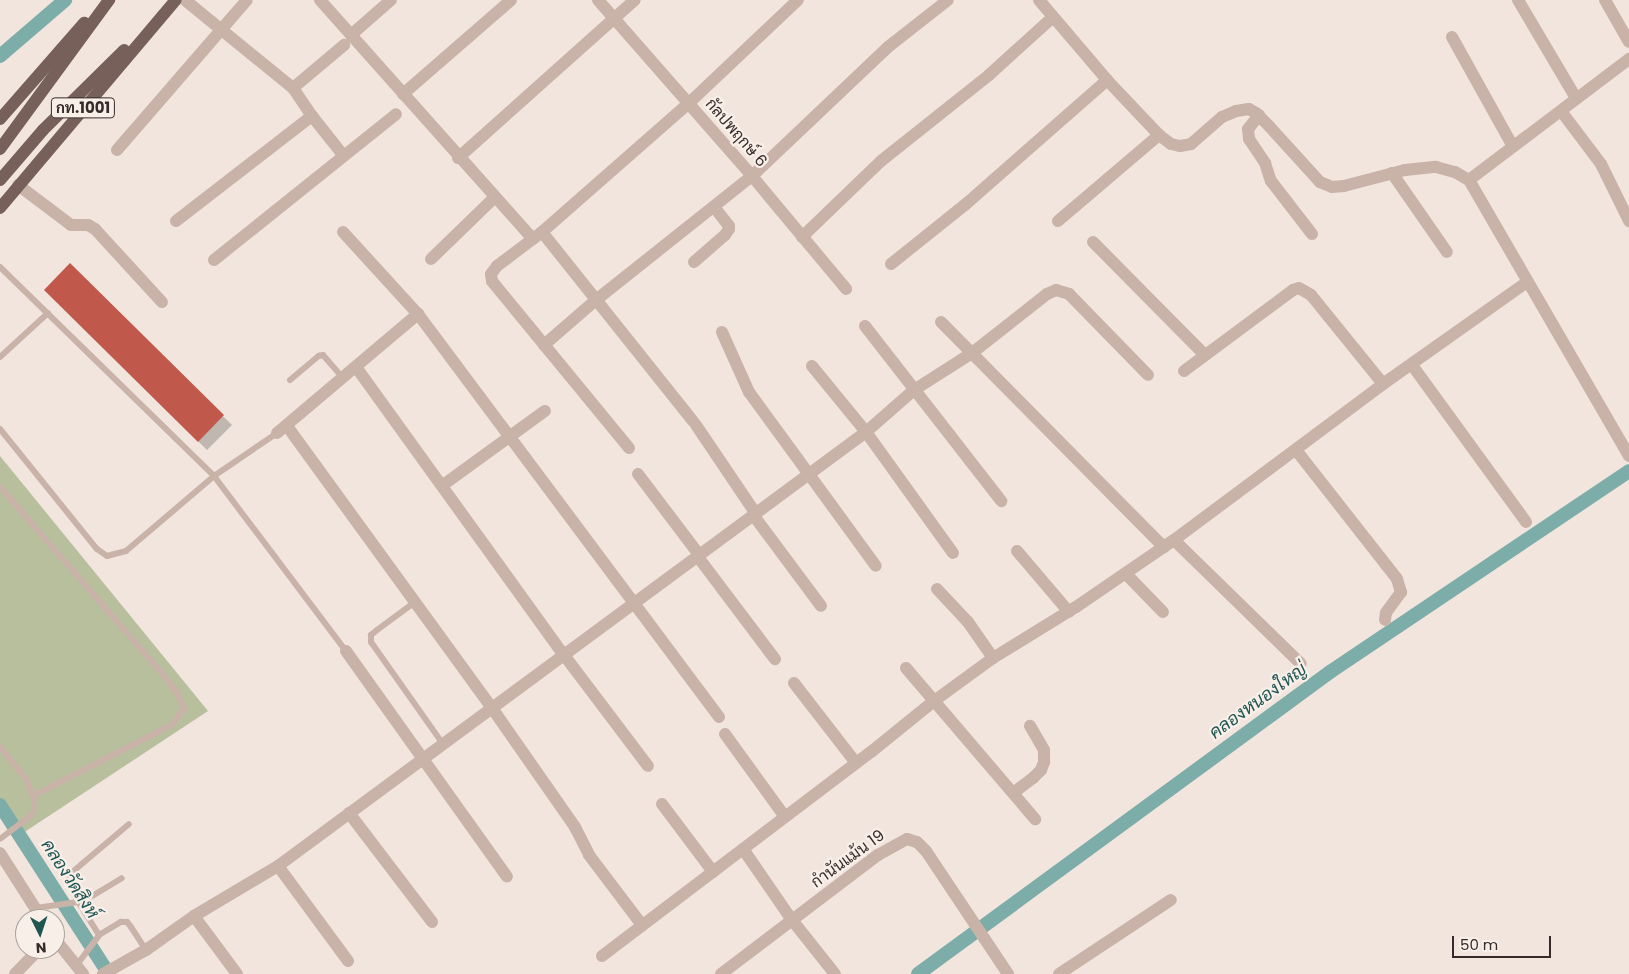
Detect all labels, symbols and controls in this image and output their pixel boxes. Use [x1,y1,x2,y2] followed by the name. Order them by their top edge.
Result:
[701,95,771,171] street label: กัลปพฤกษ์ 6
[51,96,116,120] road number: กท.1001
[1205,658,1311,744] water label: คลองหนองใหญ่
[808,826,888,892] street label: กำนันแม้น 19
[36,835,104,923] water label: คลองวัดสิงห์
[15,909,65,959] north arrow
[1454,926,1553,958] scale bar
[1460,934,1498,955] text: 50 m
[35,938,47,958] text: N

